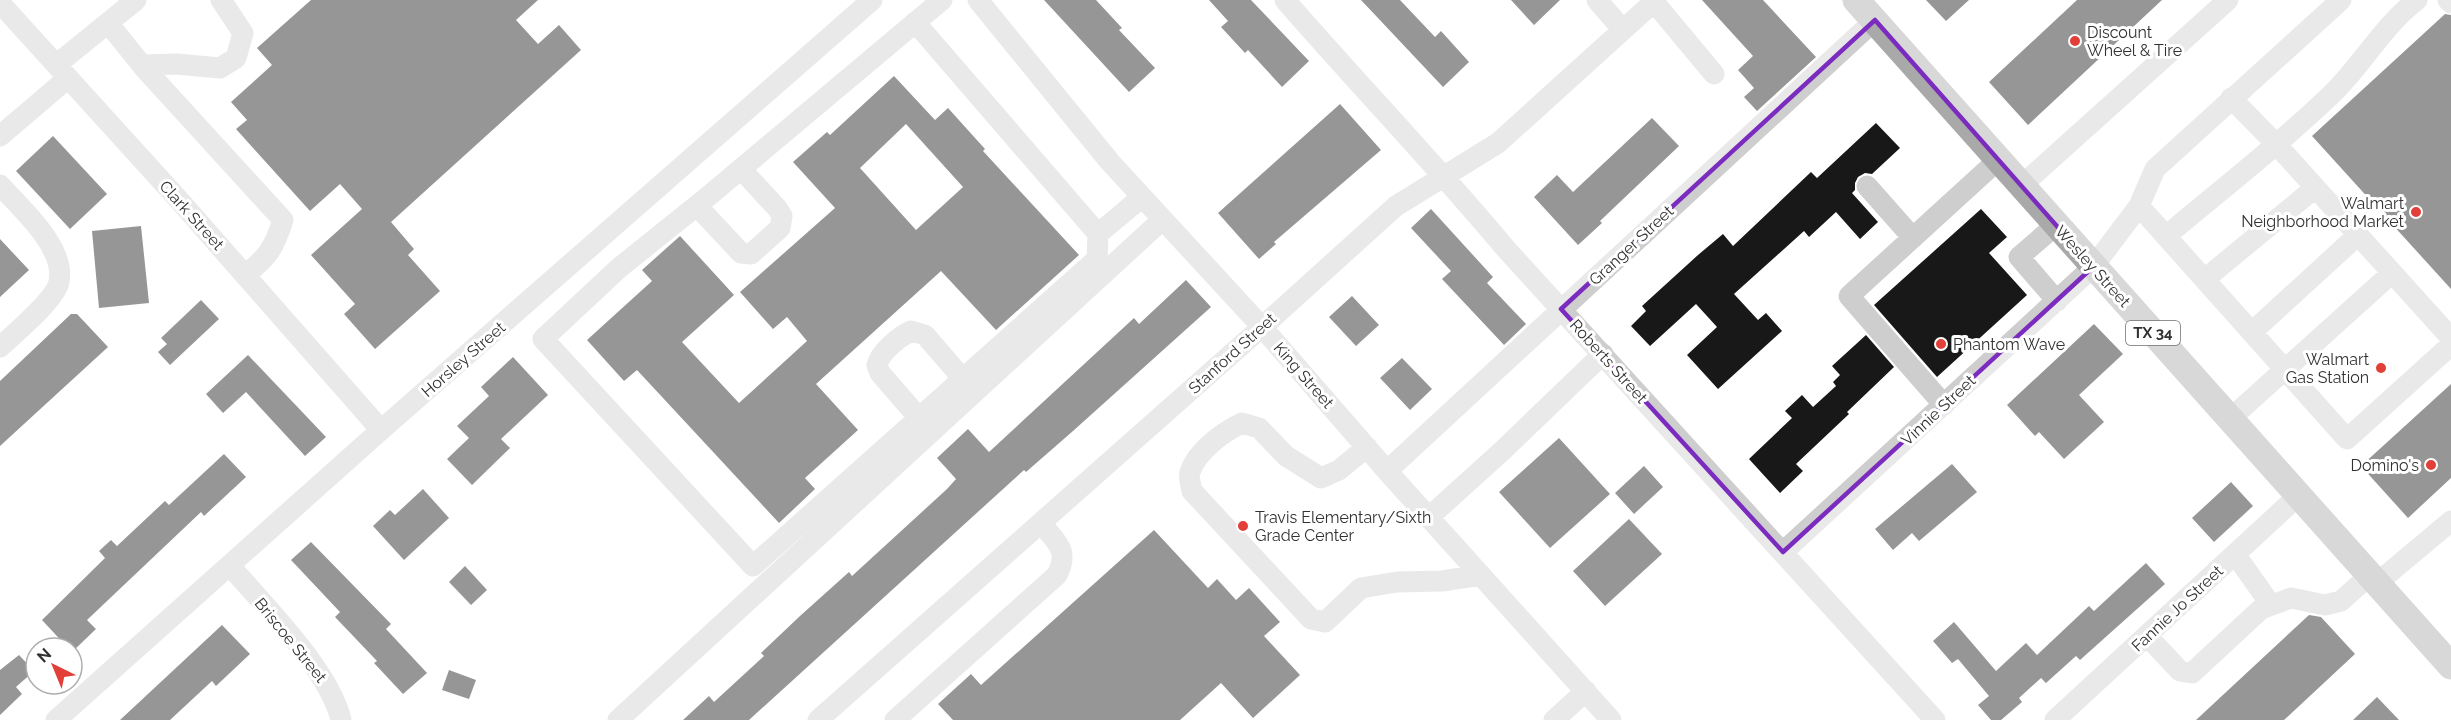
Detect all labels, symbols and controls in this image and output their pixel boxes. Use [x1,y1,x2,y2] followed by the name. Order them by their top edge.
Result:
[2087,23,2182,60] place label: Discount Wheel & Tire
[2068,34,2082,48] marker: Discount Wheel & Tire
[156,177,228,254] street label: Clark Street
[2241,194,2405,231] place label: Walmart Neighborhood Market
[1585,201,1678,289] street label: Granger Street
[2409,205,2423,219] marker: Walmart Neighborhood Market
[2051,222,2135,311] street label: Wesley Street
[1185,309,1280,398] street label: Stanford Street
[1566,316,1652,408] street label: Roberts Street
[418,317,510,401] street label: Horsley Street
[2126,321,2180,345] road number: TX 34
[1953,335,2065,354] place label: Phantom Wave
[1934,337,1948,351] marker: Phantom Wave
[1270,338,1338,413] street label: King Street
[2286,350,2370,387] place label: Walmart Gas Station
[2374,361,2388,375] marker: Walmart Gas Station
[1897,371,1980,449] street label: Vinnie Street
[2351,456,2419,475] place label: Domino's
[2424,458,2438,472] marker: Domino's
[1255,508,1431,545] place label: Travis Elementary/Sixth Grade Center
[1236,519,1250,533] marker: Travis Elementary/Sixth Grade Center
[2128,561,2227,655] street label: Fannie Jo Street
[251,594,331,687] street label: Briscoe Street
[24,636,84,696] north arrow
[33,644,55,667] text: N

